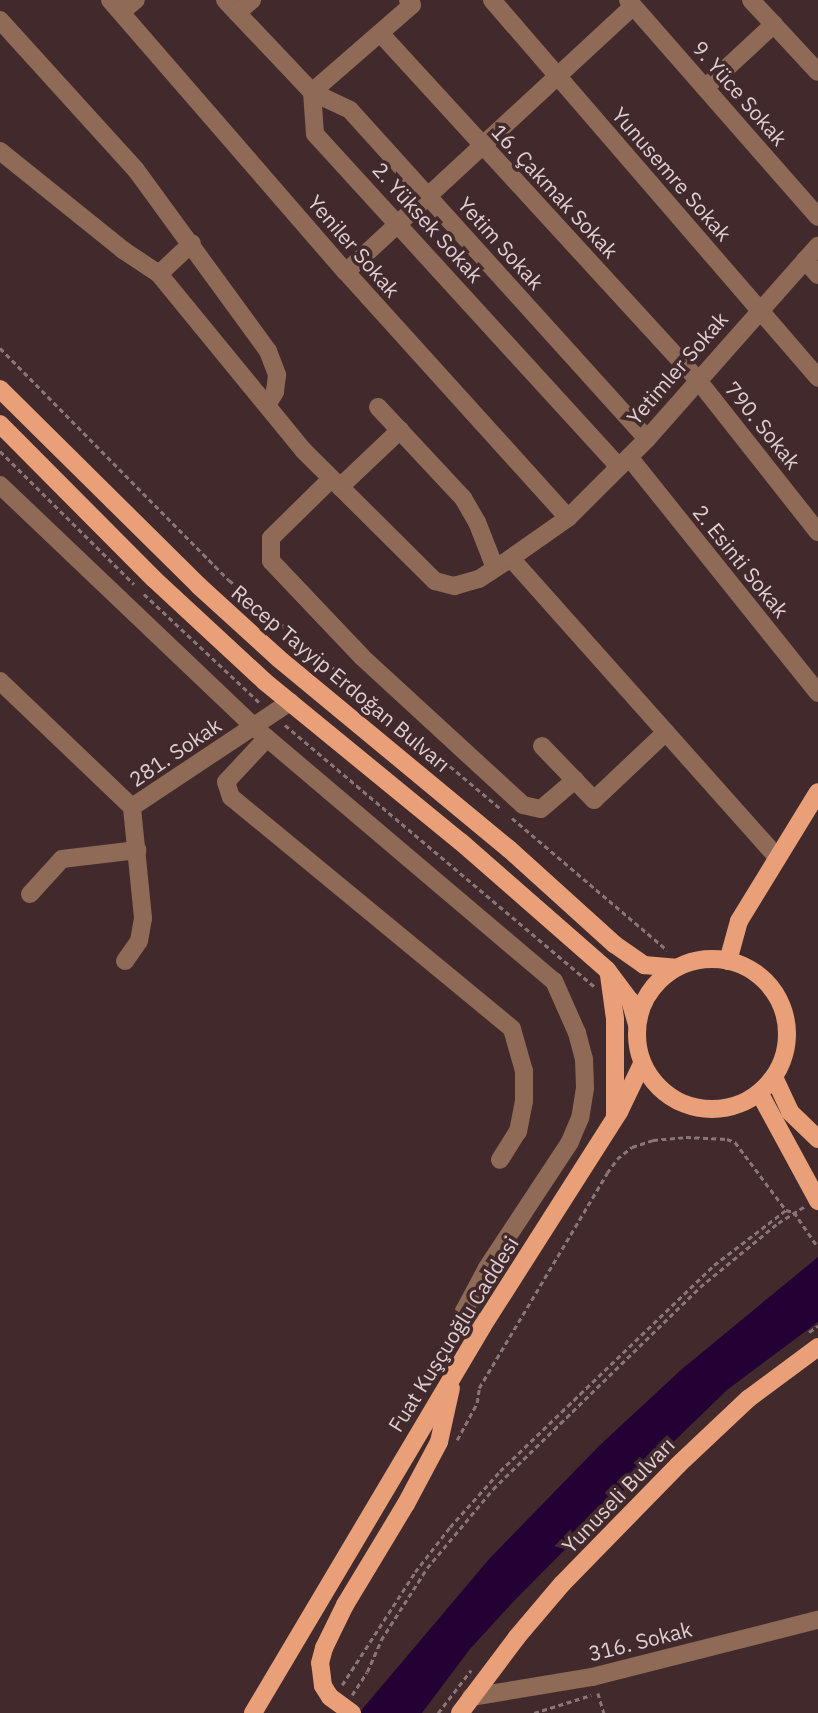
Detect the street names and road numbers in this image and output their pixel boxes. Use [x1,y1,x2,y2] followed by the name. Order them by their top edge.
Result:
[687,35,793,151] street label: 9. Yüce Sokak
[607,102,737,246] street label: Yunusemre Sokak
[486,119,624,263] street label: 16. Çakmak Sokak
[367,157,489,287] street label: 2. Yüksek Sokak
[303,190,405,302] street label: Yeniler Sokak
[453,191,549,295] street label: Yetim Sokak
[621,307,733,429] street label: Yetimler Sokak
[720,376,806,474] street label: 790. Sokak
[688,500,794,622] street label: 2. Esinti Sokak
[227,579,455,777] street label: Recep Tayyip Erdoğan Bulvarı
[124,712,226,792] street label: 281. Sokak
[383,1232,523,1436] street label: Fuat Kuşçuoğlu Caddesi
[557,1432,679,1558] street label: Yunuseli Bulvarı
[586,1616,694,1666] street label: 316. Sokak

